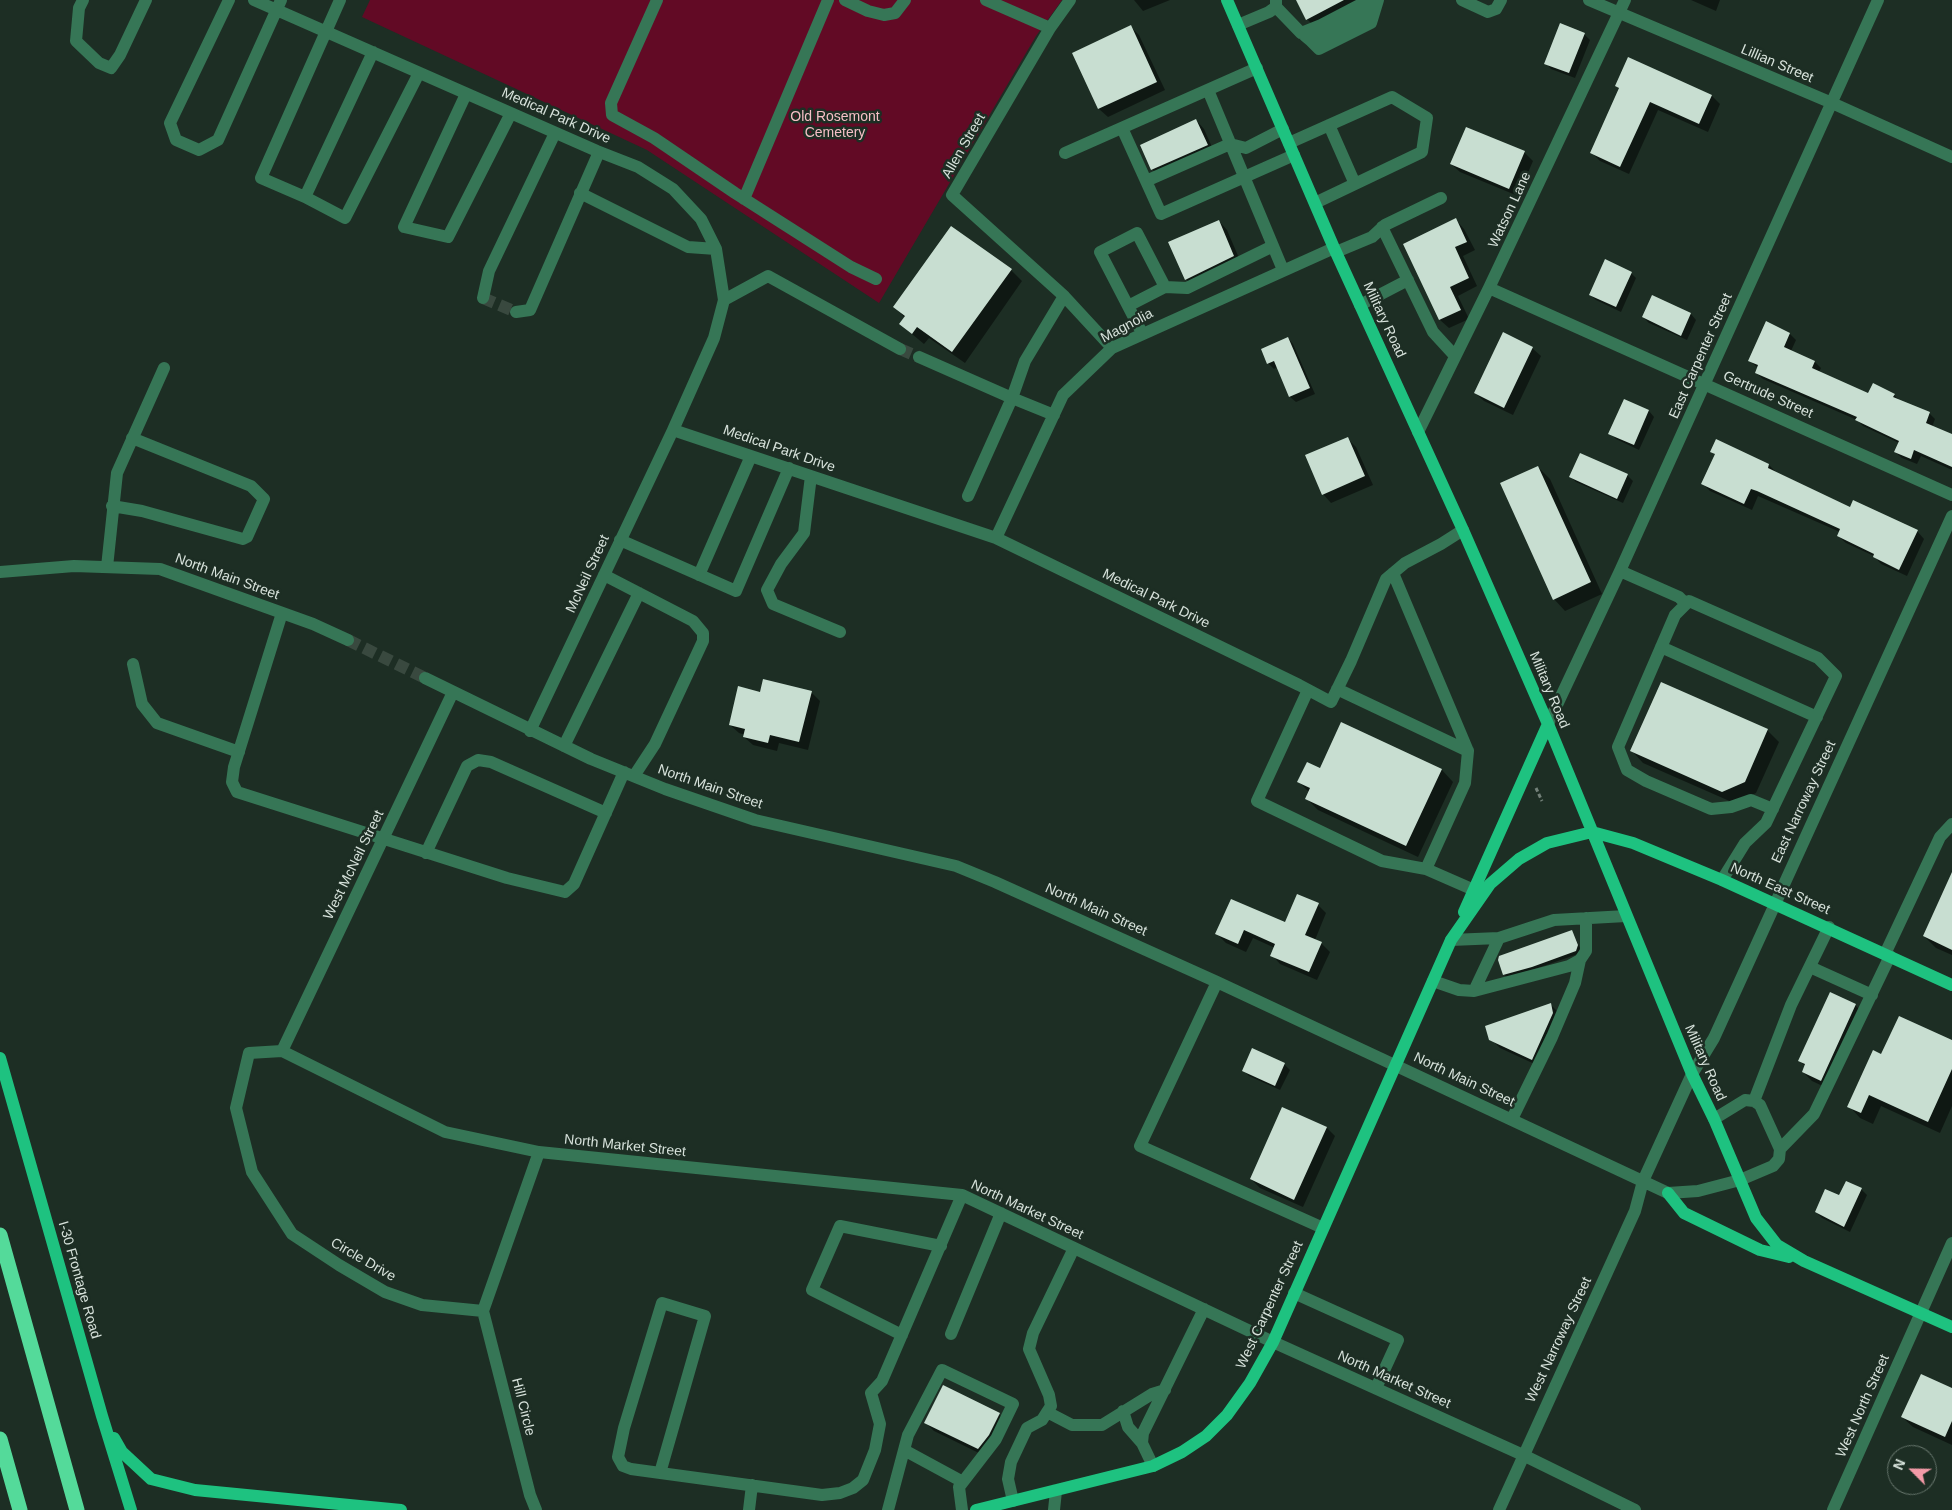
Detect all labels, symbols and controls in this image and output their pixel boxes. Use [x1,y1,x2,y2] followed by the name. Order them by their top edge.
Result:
[1738,41,1816,87] street label: Lillian Street
[499,84,613,148] street label: Medical Park Drive
[790,109,880,142] park label: Old Rosemont Cemetery
[939,110,989,182] street label: Allen Street
[1485,169,1535,251] street label: Watson Lane
[1359,279,1409,361] street label: Military Road
[1666,291,1736,421] street label: East Carpenter Street
[1098,305,1156,347] street label: Magnolia
[1721,368,1815,422] street label: Gertrude Street
[721,422,837,476] street label: Medical Park Drive
[563,532,613,616] street label: McNeil Street
[173,550,281,604] street label: North Main Street
[1100,566,1212,632] street label: Medical Park Drive
[1525,649,1573,731] street label: Military Road
[1768,738,1840,866] street label: East Narroway Street
[655,761,765,813] street label: North Main Street
[320,808,388,922] street label: West McNeil Street
[1728,859,1832,919] street label: North East Street
[1042,880,1150,940] street label: North Main Street
[1681,1022,1729,1104] street label: Military Road
[1411,1049,1517,1111] street label: North Main Street
[563,1131,687,1161] street label: North Market Street
[968,1177,1086,1243] street label: North Market Street
[54,1219,104,1341] street label: I-30 Frontage Road
[327,1235,399,1285] street label: Circle Drive
[1233,1238,1307,1372] street label: West Carpenter Street
[1523,1275,1595,1405] street label: West Narroway Street
[1335,1347,1453,1413] street label: North Market Street
[1833,1352,1893,1460] street label: West North Street
[508,1376,538,1438] street label: Hill Circle
[1887,1445,1937,1495] north arrow
[1890,1457,1908,1472] text: N

